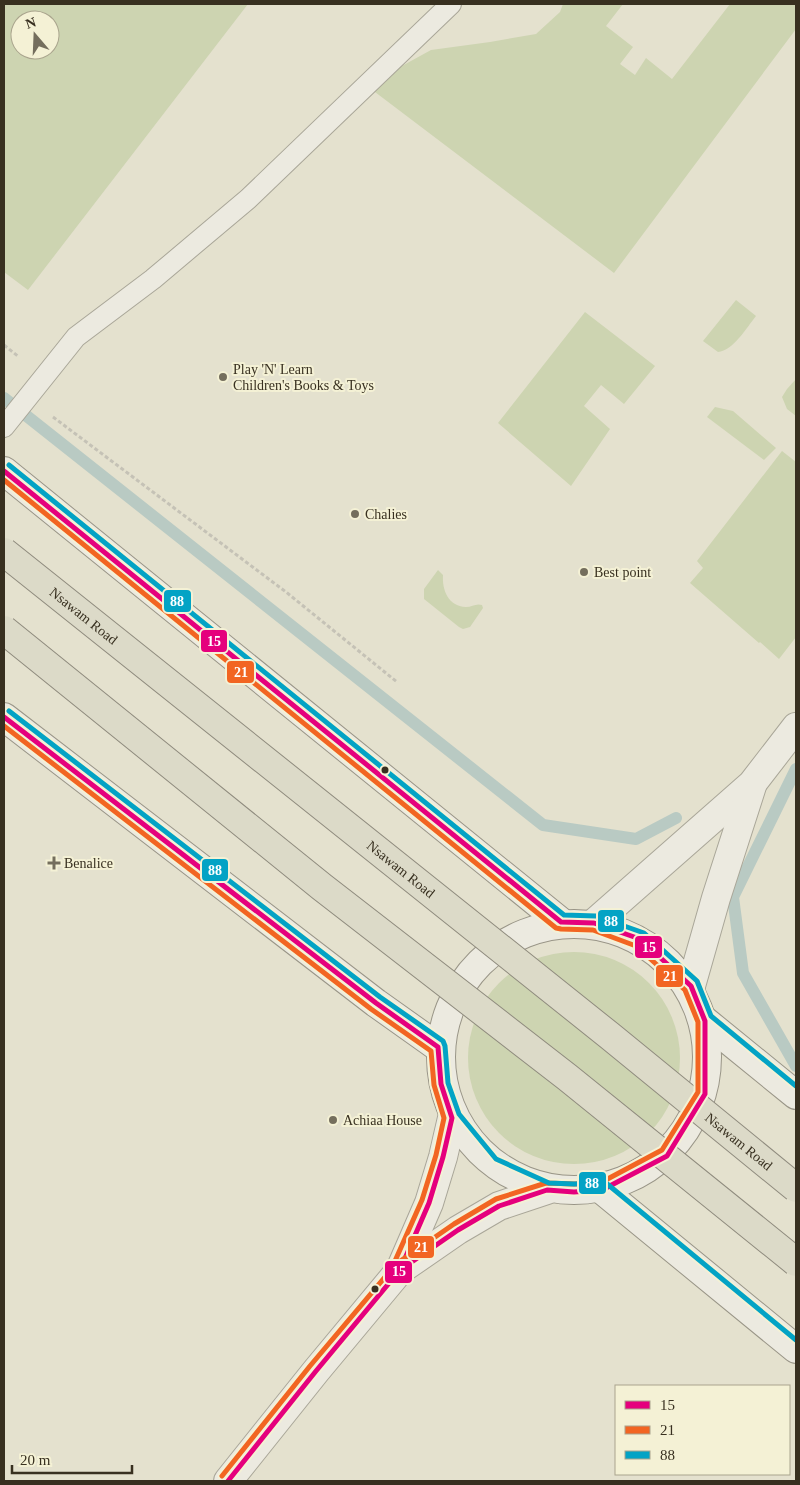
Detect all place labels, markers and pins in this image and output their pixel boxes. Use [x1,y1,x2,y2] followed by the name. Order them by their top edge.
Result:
[233,362,374,393] place label: Play 'N' Learn Children's Books & Toys
[217,371,229,383] marker: Play 'N' Learn Children's Books & Toys
[365,507,407,522] place label: Chalies
[349,508,361,520] marker: Chalies
[594,565,651,580] place label: Best point
[578,566,590,578] marker: Best point
[380,765,390,775] unlabelled marker
[64,856,113,871] place label: Benalice
[48,857,60,869] marker: Benalice
[343,1113,422,1128] place label: Achiaa House
[327,1114,339,1126] marker: Achiaa House
[370,1284,380,1294] unlabelled marker

